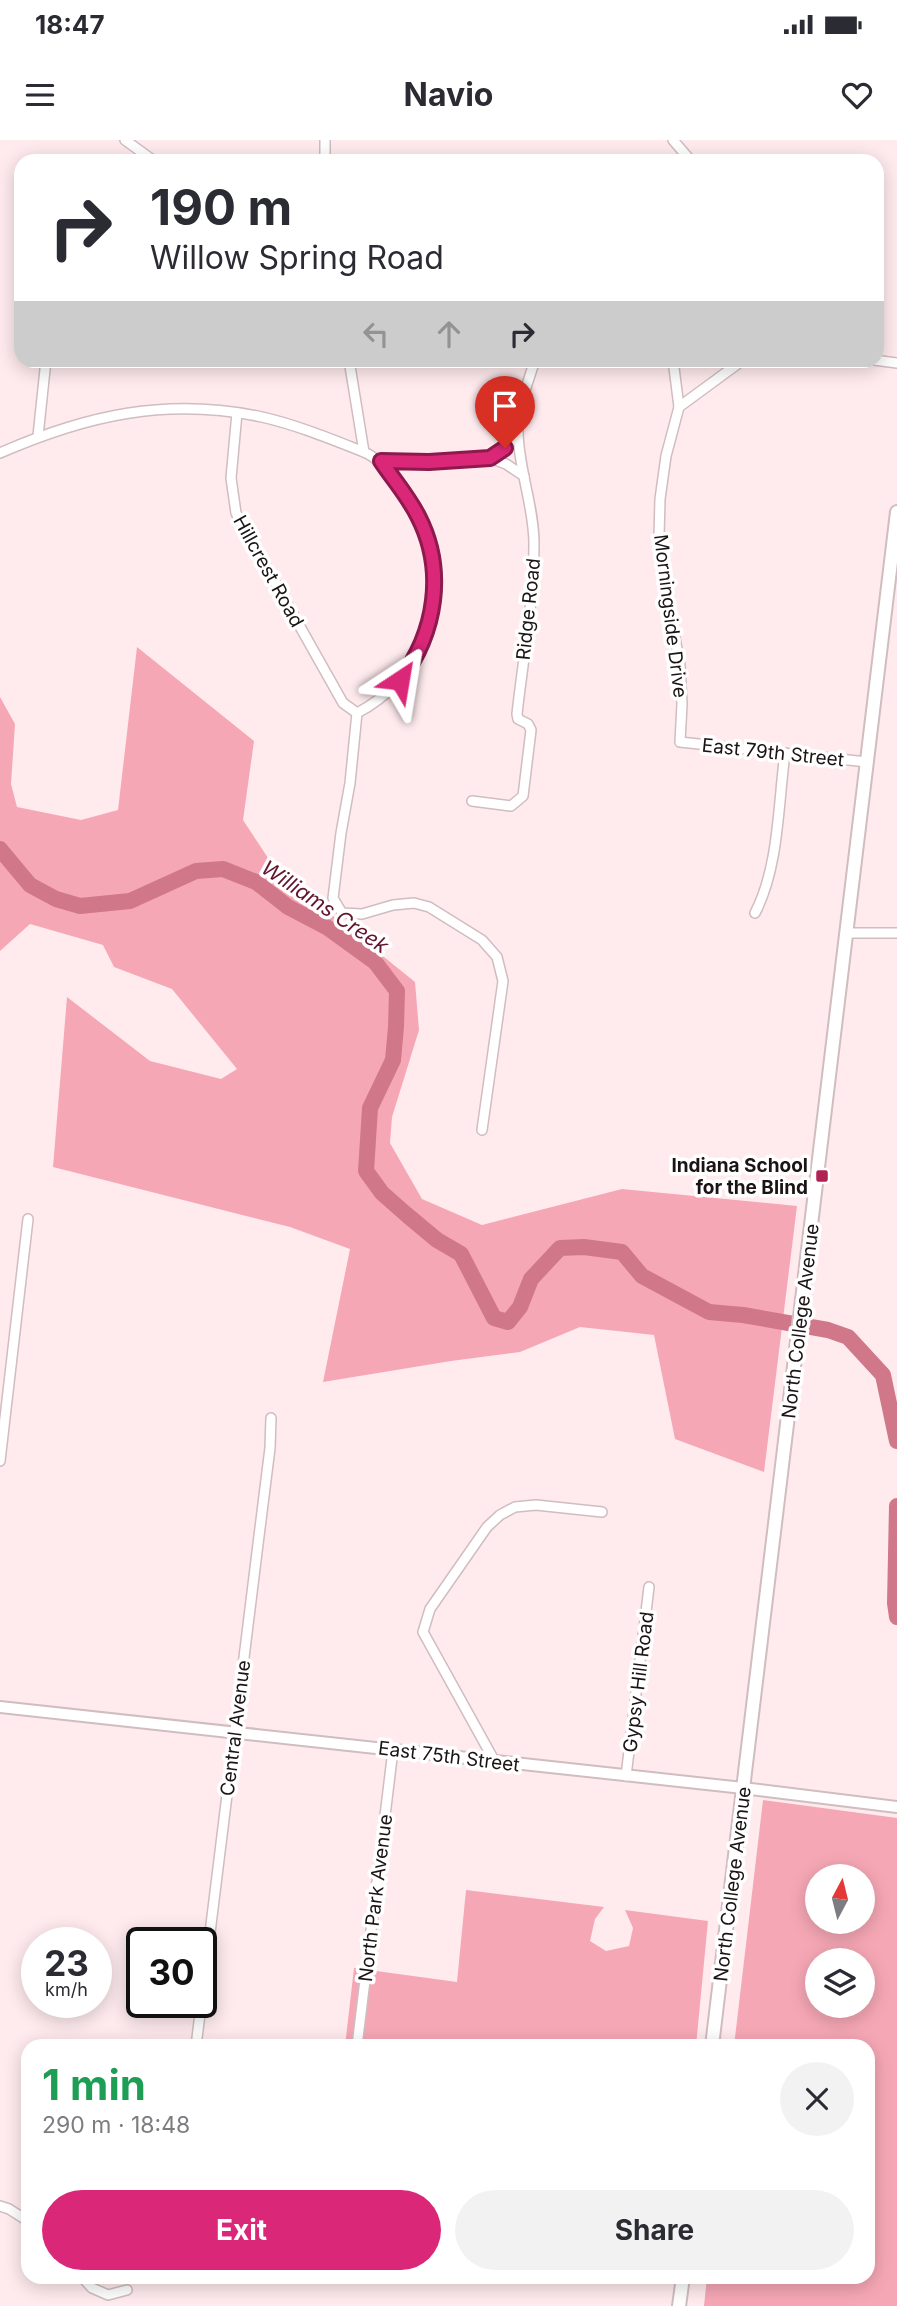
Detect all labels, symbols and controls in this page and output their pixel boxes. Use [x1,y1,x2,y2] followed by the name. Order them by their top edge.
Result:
[35,9,105,40] text: 18:47
[404,75,493,114] text: Navio
[21,76,59,114] icon: menu
[838,76,876,114] icon: heart
[150,178,292,237] text: 190 m
[35,182,126,273] icon: right
[150,238,444,277] text: Willow Spring Road
[357,315,395,353] icon: left
[430,315,468,353] icon: ahead
[503,315,541,353] icon: right
[475,376,535,448] pin
[486,387,524,425] icon: arrive
[228,511,309,631] street label: Hillcrest Road
[649,533,692,699] street label: Morningside Drive
[512,557,545,661] street label: Ridge Road
[363,643,437,717] position arrow
[701,734,845,771] street label: East 79th Street
[257,855,394,959] water label: Williams Creek
[671,1154,808,1199] place label: Indiana School for the Blind
[814,1168,830,1184] marker: Indiana School for the Blind
[777,1222,824,1420] street label: North College Avenue
[618,1610,659,1754] street label: Gypsy Hill Road
[216,1659,255,1797] street label: Central Avenue
[377,1736,521,1777] street label: East 75th Street
[709,1785,756,1983] street label: North College Avenue
[354,1813,397,1983] street label: North Park Avenue
[805,1864,875,1934] north arrow
[805,1864,875,2018] map controls
[126,1927,217,2018] speed limit sign: 30
[44,1942,89,1984] text: 23
[805,1948,875,2018] button: layers
[45,1979,88,2000] text: km/h
[42,2059,146,2110] text: 1 min
[780,2062,854,2136] button: close
[42,2111,190,2139] text: 290 m · 18:48
[42,2190,441,2270] button: Exit
[455,2190,854,2270] button: Share

